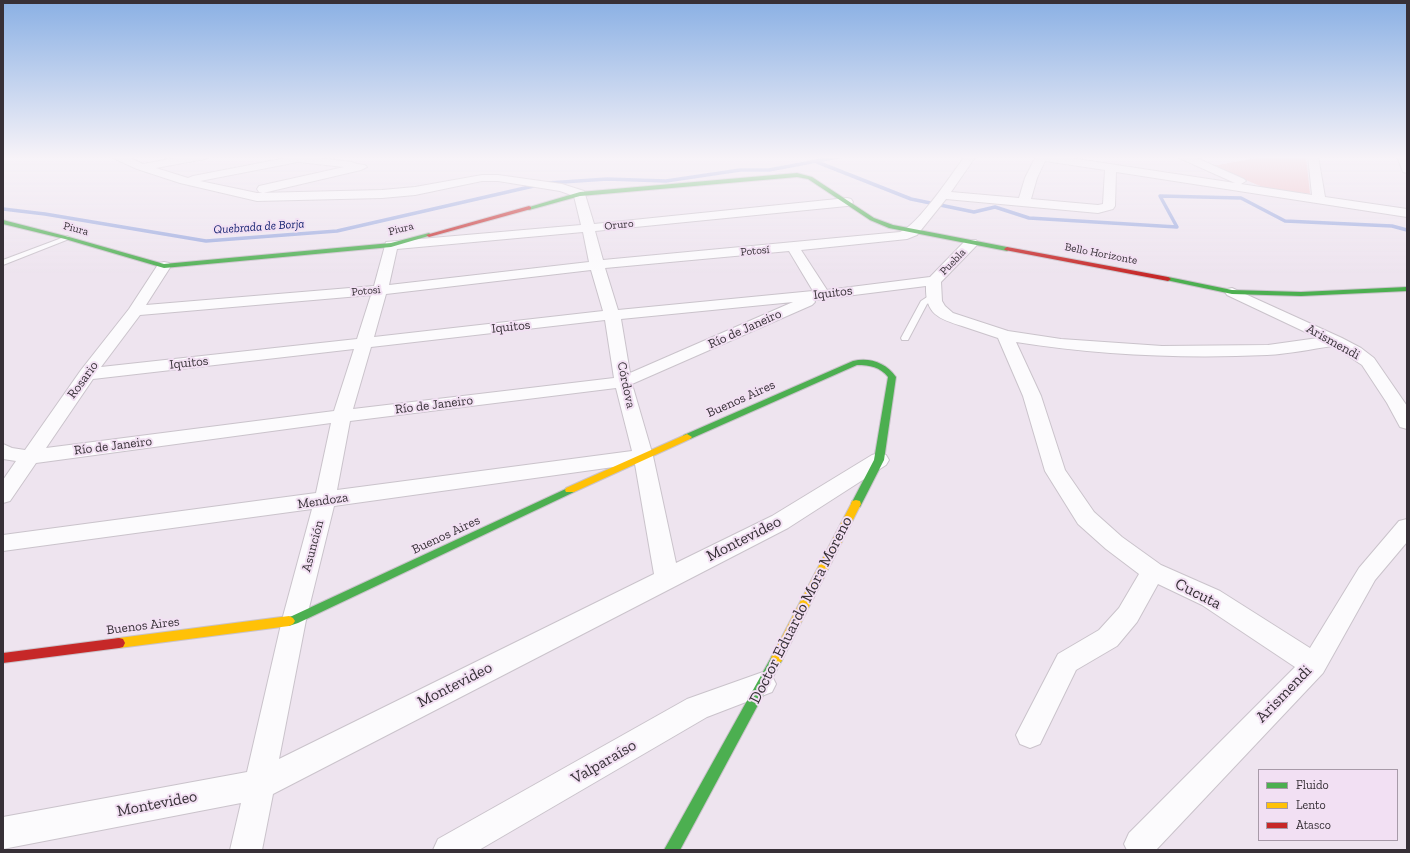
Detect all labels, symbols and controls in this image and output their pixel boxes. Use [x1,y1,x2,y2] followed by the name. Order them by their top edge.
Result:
[213,217,305,237] water label: Quebrada de Borja
[604,217,634,233] street label: Oruro
[62,219,90,239] street label: Piura
[387,220,415,238] street label: Piura
[1064,241,1138,267] street label: Bello Horizonte
[740,243,770,259] street label: Potosí
[937,246,969,278] street label: Puebla
[351,283,381,299] street label: Potosi
[813,283,853,303] street label: Iquitos
[706,306,784,352] street label: Río de Janeiro
[491,317,531,337] street label: Iquitos
[1304,321,1362,363] street label: Arismendi
[169,353,209,373] street label: Iquitos
[64,358,102,402] street label: Rosario
[613,360,639,410] street label: Córdova
[704,377,778,421] street label: Buenos Aires
[394,392,474,418] street label: Río de Janeiro
[73,433,153,459] street label: Río de Janeiro
[297,490,349,512] street label: Mendoza
[409,512,483,558] street label: Buenos Aires
[703,512,785,566] street label: Montevideo
[745,513,857,707] street label: Doctor Eduardo Mora Moreno
[299,519,327,573] street label: Asunción
[1172,574,1224,614] street label: Cucuta
[106,614,180,638] street label: Buenos Aires
[414,658,496,712] street label: Montevideo
[1252,661,1316,727] street label: Arismendi
[568,736,640,788] street label: Valparaíso
[1258,769,1398,841] legend
[1296,778,1329,792] text: Fluido
[115,787,199,821] street label: Montevideo
[1296,798,1326,812] text: Lento
[1296,818,1331,832] text: Atasco

